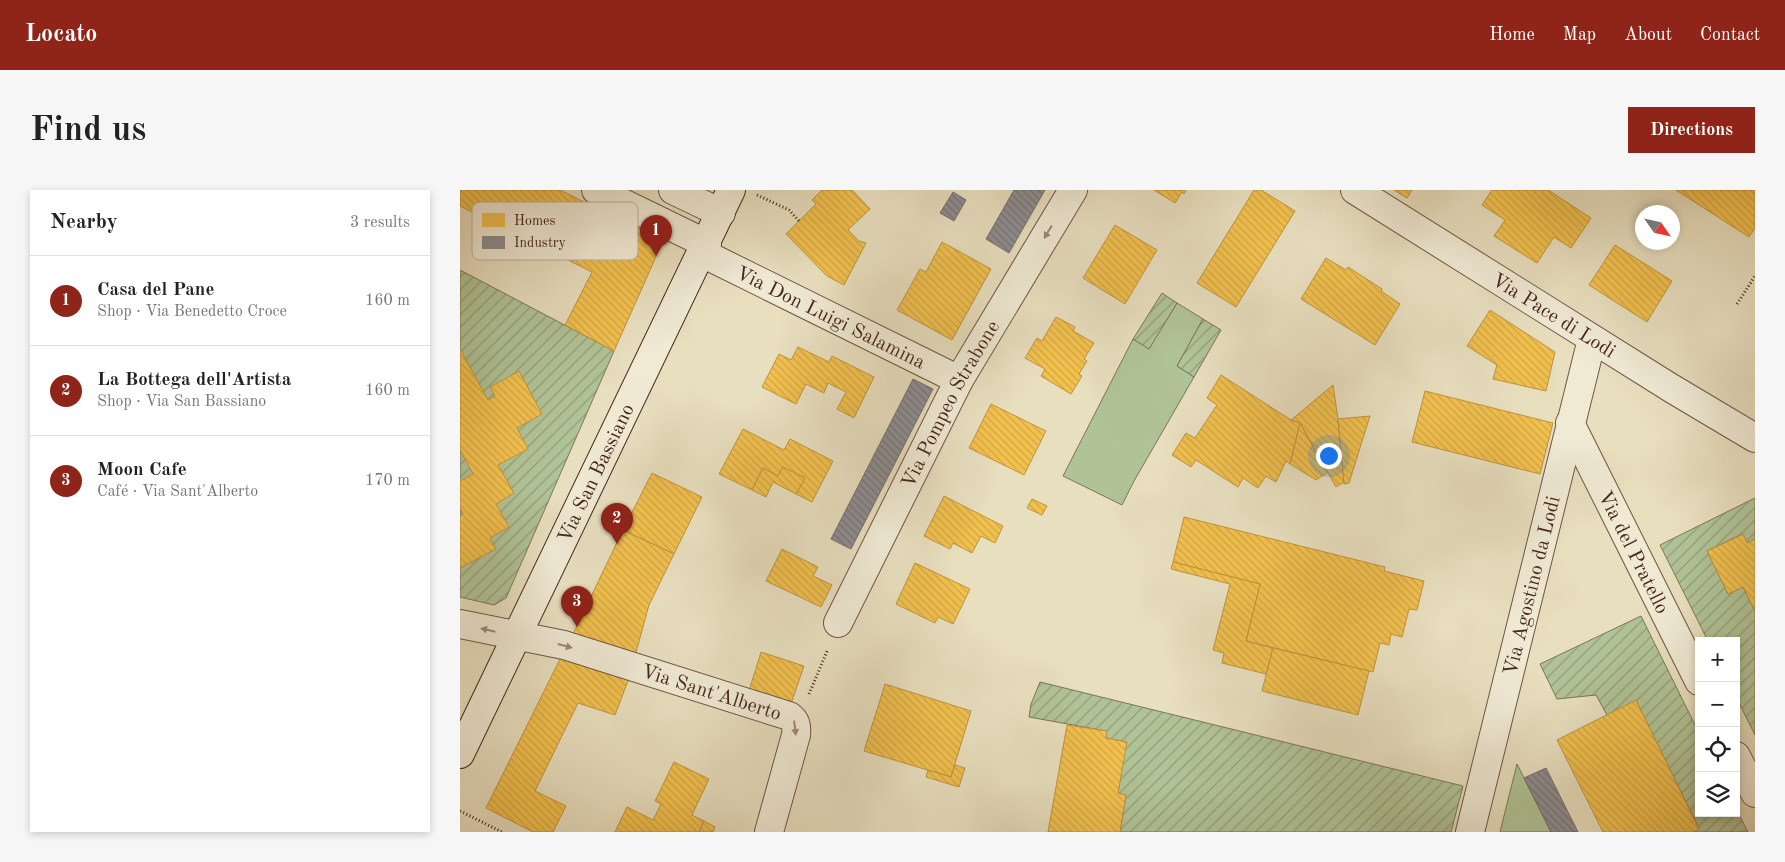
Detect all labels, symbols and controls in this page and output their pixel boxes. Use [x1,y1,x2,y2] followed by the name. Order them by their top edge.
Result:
[25,23,97,47] text: Locato
[1489,26,1535,44] text: Home
[1563,26,1596,44] text: Map
[1624,26,1672,44] text: About
[1700,26,1760,44] text: Contact
[1628,107,1755,153] button: Directions
[30,113,146,148] text: Find us
[472,202,638,260] legend
[1635,205,1680,250] north arrow
[50,212,118,233] text: Nearby
[514,214,556,228] text: Homes
[350,215,410,231] text: 3 results
[640,215,672,256] pin: 1
[1044,225,1053,238] one-way arrow
[514,236,567,250] text: Industry
[732,263,928,374] street label: Via Don Luigi Salamina
[1487,270,1619,363] street label: Via Pace di Lodi
[97,281,214,300] text: Casa del Pane
[61,293,71,309] text: 1
[365,293,410,309] text: 160 m
[97,304,287,320] text: Shop · Via Benedetto Croce
[899,318,1004,492] street label: Via Pompeo Strabone
[97,371,291,390] text: La Bottega dell'Artista
[61,383,71,399] text: 2
[365,383,410,399] text: 160 m
[97,394,266,410] text: Shop · Via San Bassiano
[555,401,639,546] street label: Via San Bassiano
[1316,443,1342,469] your location
[97,461,187,480] text: Moon Cafe
[61,473,71,489] text: 3
[365,473,410,489] text: 170 m
[97,484,258,500] text: Café · Via Sant'Alberto
[1594,488,1672,617] street label: Via del Pratello
[1501,494,1565,678] street label: Via Agostino da Lodi
[601,503,633,544] pin: 2
[561,586,593,627] pin: 3
[480,626,496,634] one-way arrow
[1695,637,1740,817] map controls
[1695,637,1740,682] button: +
[557,642,572,650] one-way arrow
[639,662,784,725] street label: Via Sant'Alberto
[1695,682,1740,727] button: −
[791,721,799,737] one-way arrow
[1695,727,1740,772] button: locate
[1695,772,1740,817] button: layers

